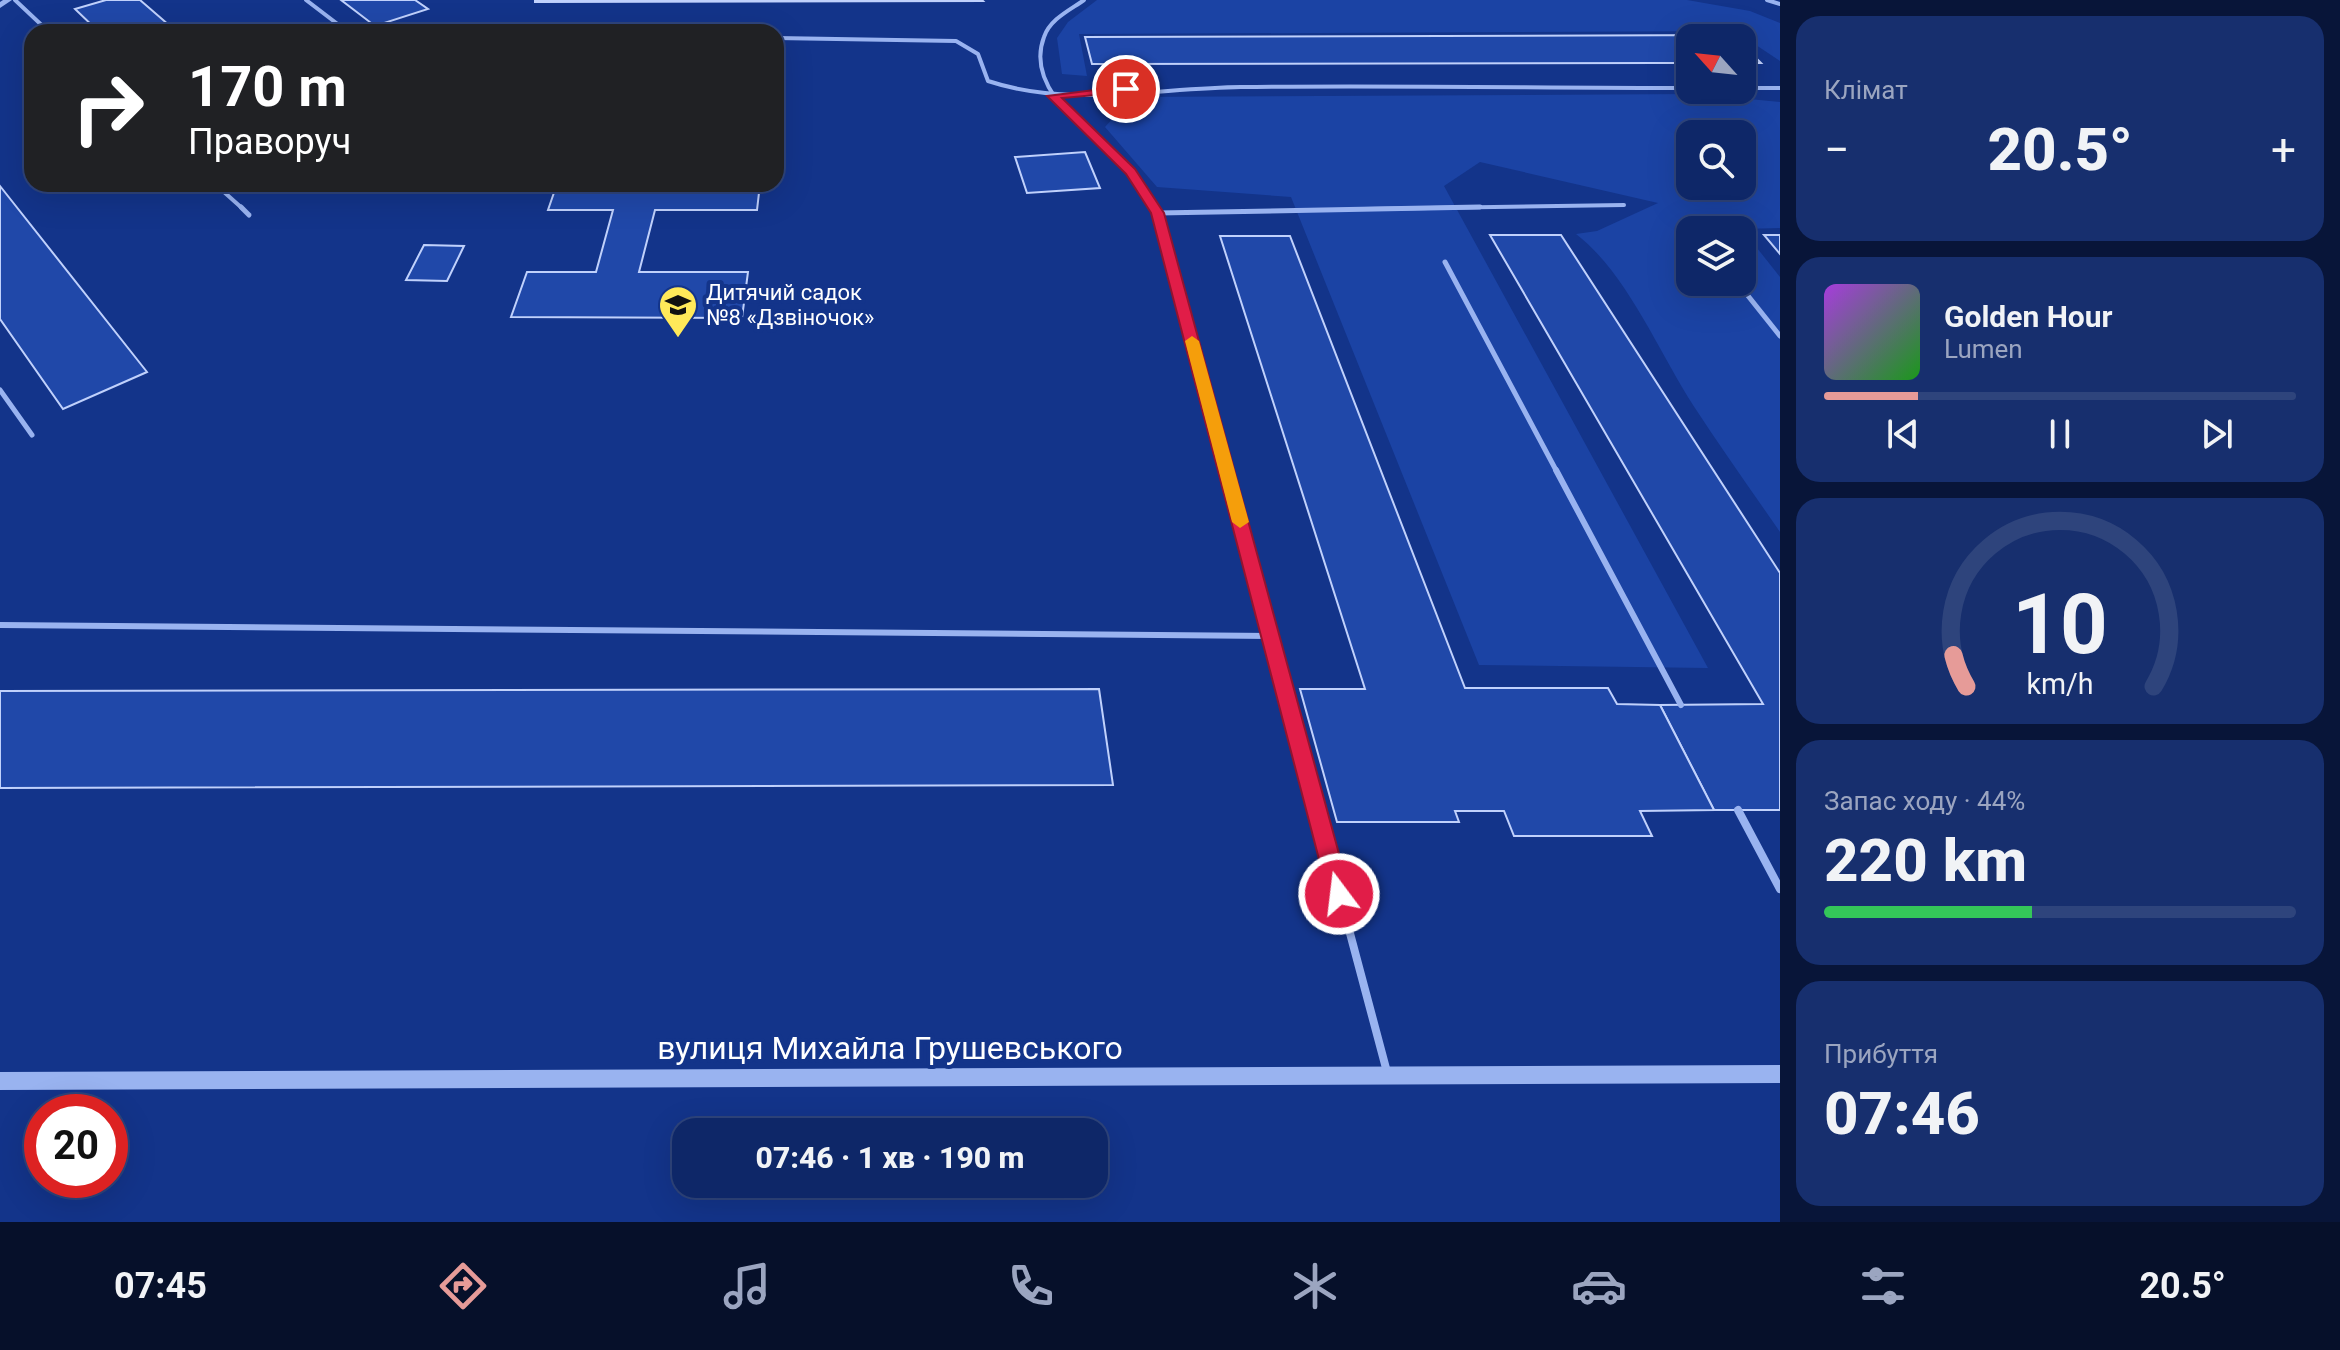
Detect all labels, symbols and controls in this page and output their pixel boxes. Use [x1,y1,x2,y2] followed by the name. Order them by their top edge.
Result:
[1676,24,1756,104] north arrow
[1676,24,1756,296] map controls
[188,54,347,120] text: 170 m
[1092,55,1160,123] pin
[56,56,160,160] icon: right
[1104,67,1148,111] icon: arrive
[1824,75,1908,105] text: Клімат
[1988,114,2133,185] text: 20.5°
[1676,120,1756,200] button: search
[188,121,351,163] text: Праворуч
[1824,124,1849,176] text: −
[2271,124,2296,176] text: +
[1676,216,1756,296] button: layers
[706,280,874,330] place label: Дитячий садок №8 «Дзвіночок»
[657,284,699,339] school or university icon: Дитячий садок №8 «Дзвіночок»
[1944,299,2113,334] text: Golden Hour
[1944,334,2023,364] text: Lumen
[1881,412,1925,456] icon: previous
[2038,412,2082,456] icon: pause
[2195,412,2239,456] icon: next
[2012,576,2108,673] text: 10
[2026,667,2094,701] text: km/h
[1824,786,2025,816] text: Запас ходу · 44%
[1824,825,2027,896] text: 220 km
[1297,852,1381,936] position arrow
[657,1029,1123,1067] street label: вулиця Михайла Грушевського
[1824,1039,1938,1069] text: Прибуття
[1824,1078,1980,1149] text: 07:46
[24,1094,128,1198] speed limit sign: 20
[756,1140,1024,1175] text: 07:46 · 1 хв · 190 m
[435,1258,491,1314] icon: directions
[719,1258,775,1314] icon: music
[1003,1258,1059,1314] icon: phone
[1287,1258,1343,1314] icon: climate
[1571,1258,1627,1314] icon: car
[1855,1258,1911,1314] icon: filters
[114,1265,207,1307] text: 07:45
[2139,1265,2226,1307] text: 20.5°

